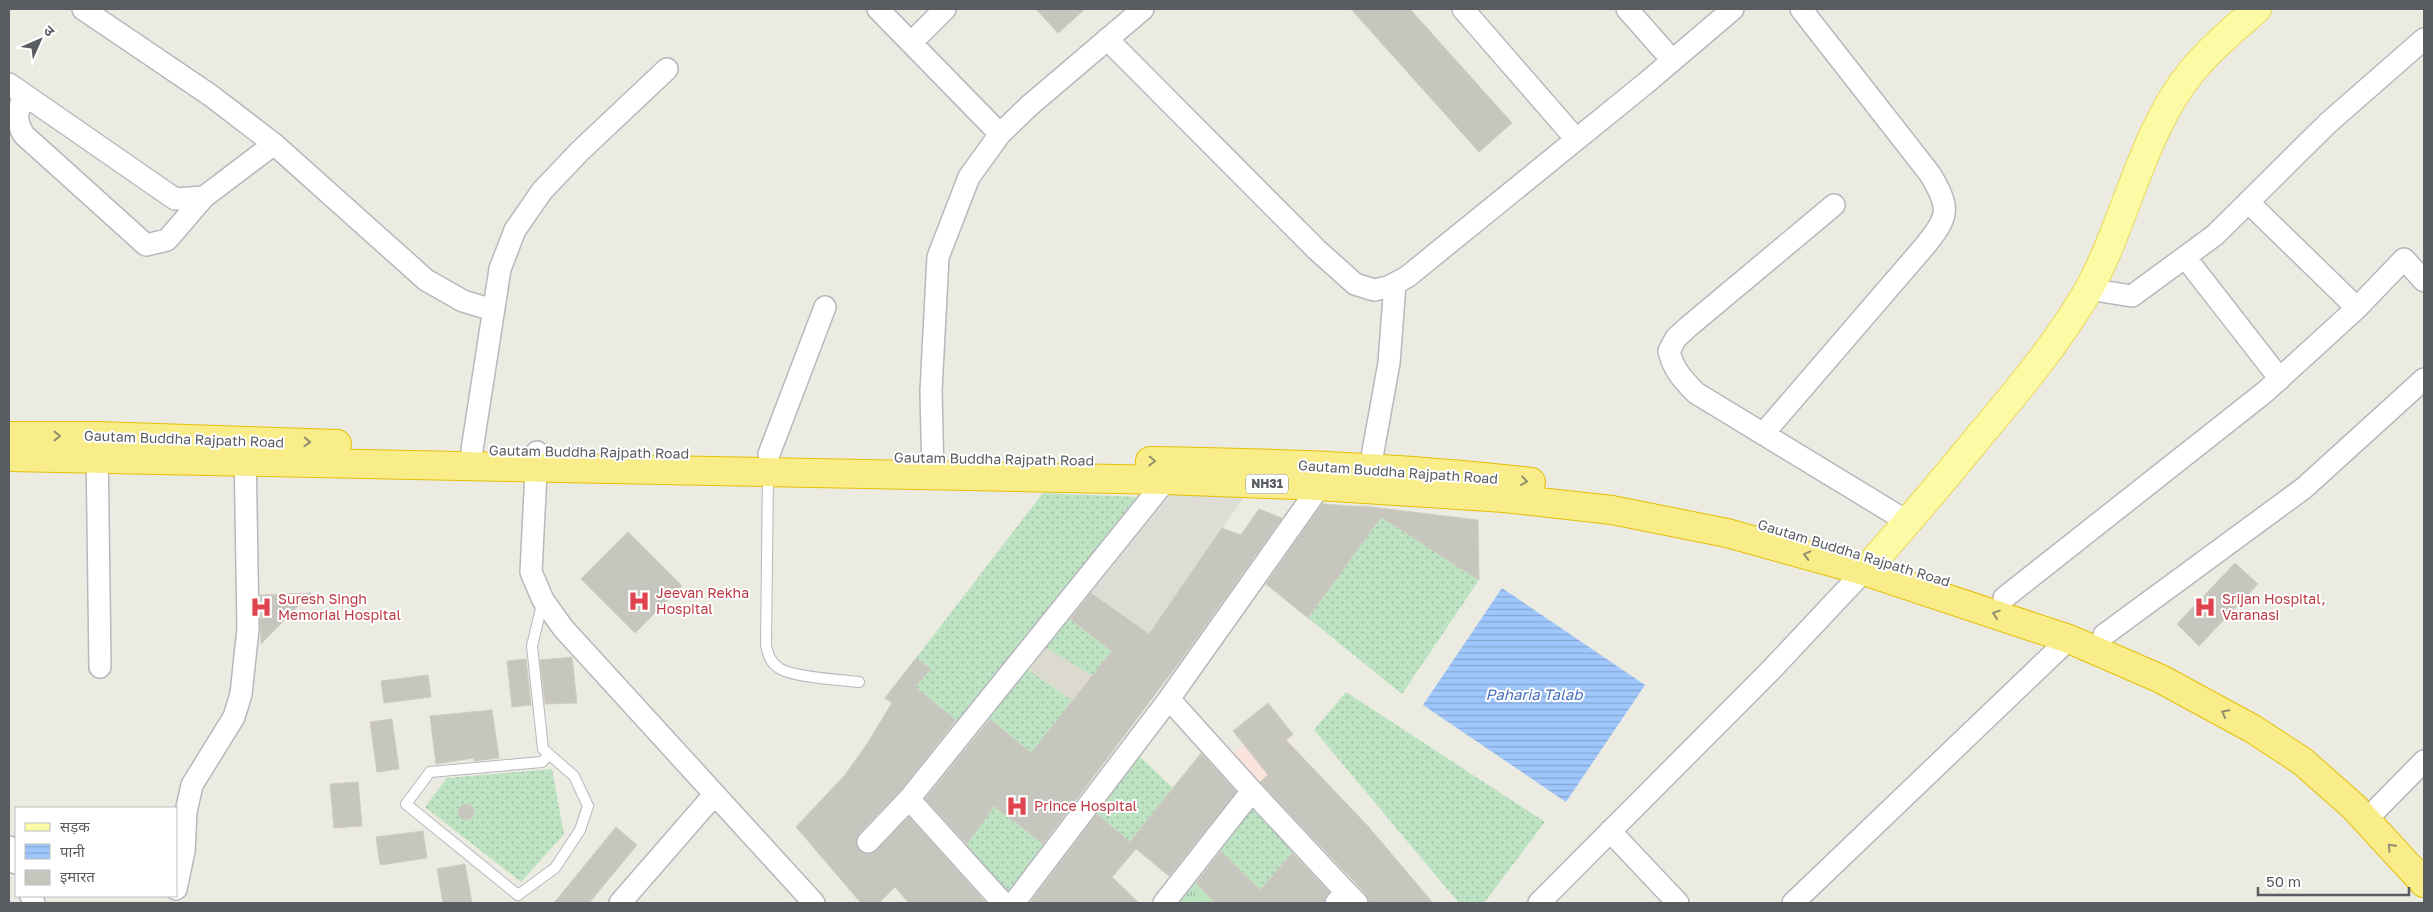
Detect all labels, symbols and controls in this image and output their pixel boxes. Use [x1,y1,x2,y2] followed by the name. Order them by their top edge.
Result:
[15,15,65,65] north arrow
[41,22,59,40] text: उ
[84,427,284,450] street label: Gautam Buddha Rajpath Road
[54,431,62,441] one-way arrow
[304,437,312,448] one-way arrow
[489,441,689,462] street label: Gautam Buddha Rajpath Road
[894,448,1094,469] street label: Gautam Buddha Rajpath Road
[1148,456,1156,466] one-way arrow
[1298,456,1498,487] street label: Gautam Buddha Rajpath Road
[1246,474,1288,494] road number: NH31
[1520,475,1528,486] one-way arrow
[1756,515,1952,590] street label: Gautam Buddha Rajpath Road
[1803,550,1812,561] one-way arrow
[656,584,749,617] place label: Jeevan Rekha Hospital
[626,588,652,614] hospital icon: Jeevan Rekha Hospital
[278,590,401,623] place label: Suresh Singh Memorial Hospital
[2222,590,2326,623] place label: Srijan Hospital, Varanasi
[248,594,274,620] hospital icon: Suresh Singh Memorial Hospital
[2192,594,2218,620] hospital icon: Srijan Hospital, Varanasi
[1992,610,2000,620] one-way arrow
[1486,685,1584,703] water label: Paharia Talab
[2221,710,2230,720] one-way arrow
[1004,793,1030,819] hospital icon: Prince Hospital
[1034,797,1137,814] place label: Prince Hospital
[15,807,178,897] legend
[60,817,90,835] text: सड़क
[60,842,86,860] text: पानी
[2388,844,2397,853] one-way arrow
[2258,864,2409,896] scale bar
[60,867,95,885] text: इमारत
[2266,872,2301,890] text: 50 m

